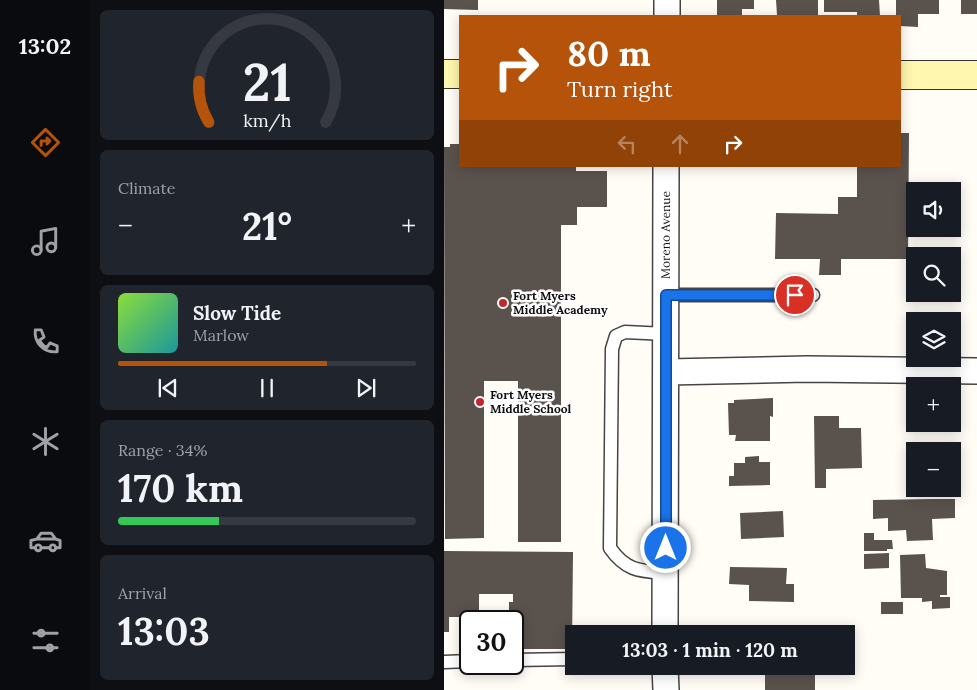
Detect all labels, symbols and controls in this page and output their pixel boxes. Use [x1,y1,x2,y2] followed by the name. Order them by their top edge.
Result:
[567,31,651,76] text: 80 m
[19,32,71,60] text: 13:02
[484,35,549,100] icon: right
[243,49,291,115] text: 21
[567,75,672,103] text: Turn right
[243,109,291,132] text: km/h
[28,125,63,160] icon: directions
[613,130,641,158] icon: left
[666,130,694,158] icon: ahead
[719,130,747,158] icon: right
[118,178,175,198] text: Climate
[906,182,961,497] map controls
[906,182,961,237] button: sound
[658,191,673,279] street label: Moreno Avenue
[242,202,292,250] text: 21°
[118,208,133,244] text: −
[401,208,416,244] text: +
[28,224,63,259] icon: music
[906,247,961,302] button: search
[774,274,816,316] pin
[781,281,809,309] icon: arrive
[513,288,608,317] place label: Fort Myers Middle Academy
[497,297,509,309] marker: Fort Myers Middle Academy
[193,301,281,325] text: Slow Tide
[906,312,961,367] button: layers
[28,324,63,359] icon: phone
[193,325,249,345] text: Marlow
[154,374,182,402] icon: previous
[253,374,281,402] icon: pause
[352,374,380,402] icon: next
[906,377,961,432] button: +
[490,387,572,416] place label: Fort Myers Middle School
[474,396,486,408] marker: Fort Myers Middle School
[28,424,63,459] icon: climate
[118,440,207,460] text: Range · 34%
[906,442,961,497] button: −
[118,464,243,512] text: 170 km
[639,521,691,573] position arrow
[28,523,63,558] icon: car
[118,583,167,603] text: Arrival
[118,607,210,655] text: 13:03
[459,610,524,675] speed limit sign: 30
[28,623,63,658] icon: filters
[622,638,798,662] text: 13:03 · 1 min · 120 m

